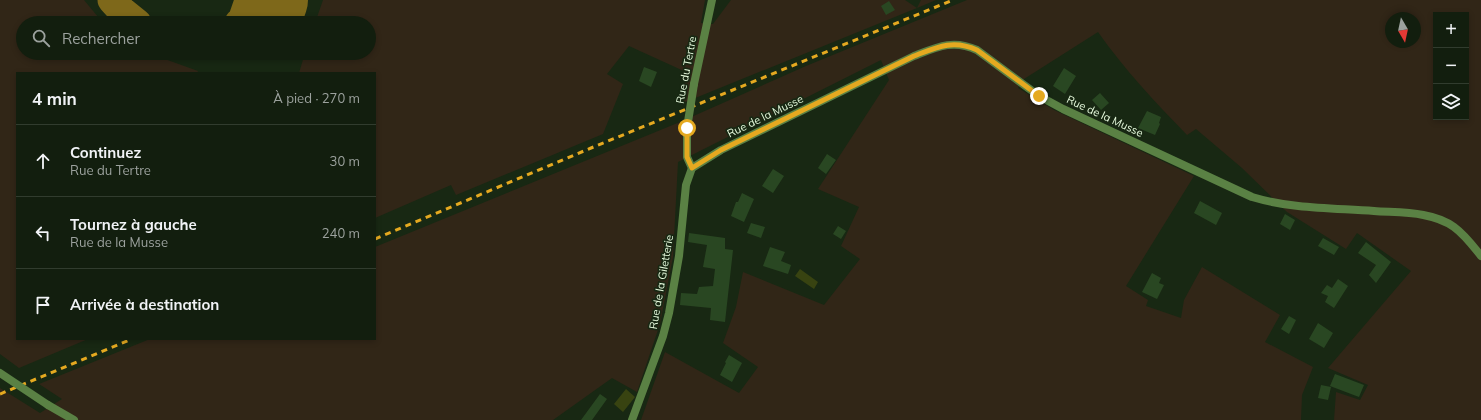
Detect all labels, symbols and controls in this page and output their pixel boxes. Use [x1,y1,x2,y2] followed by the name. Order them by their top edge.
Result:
[1385,12,1421,48] north arrow
[1433,12,1469,120] map controls
[1433,12,1469,48] button: +
[16,16,376,60] search box
[30,27,52,49] icon: search
[62,29,140,48] text: Rechercher
[673,35,699,105] street label: Rue du Tertre
[1433,48,1469,84] button: −
[1433,84,1469,120] button: layers
[1030,87,1048,105] route end
[32,88,77,109] text: 4 min
[273,90,360,106] text: À pied · 270 m
[725,92,805,140] street label: Rue de la Musse
[1064,92,1146,140] street label: Rue de la Musse
[678,119,696,137] route start
[70,143,141,162] text: Continuez
[32,150,54,172] icon: ahead
[330,153,360,169] text: 30 m
[70,162,151,178] text: Rue du Tertre
[70,215,197,234] text: Tournez à gauche
[32,222,54,244] icon: left
[322,225,360,241] text: 240 m
[70,234,168,250] text: Rue de la Musse
[646,234,676,330] street label: Rue de la Giletterie
[32,294,54,316] icon: arrive
[70,295,219,314] text: Arrivée à destination

